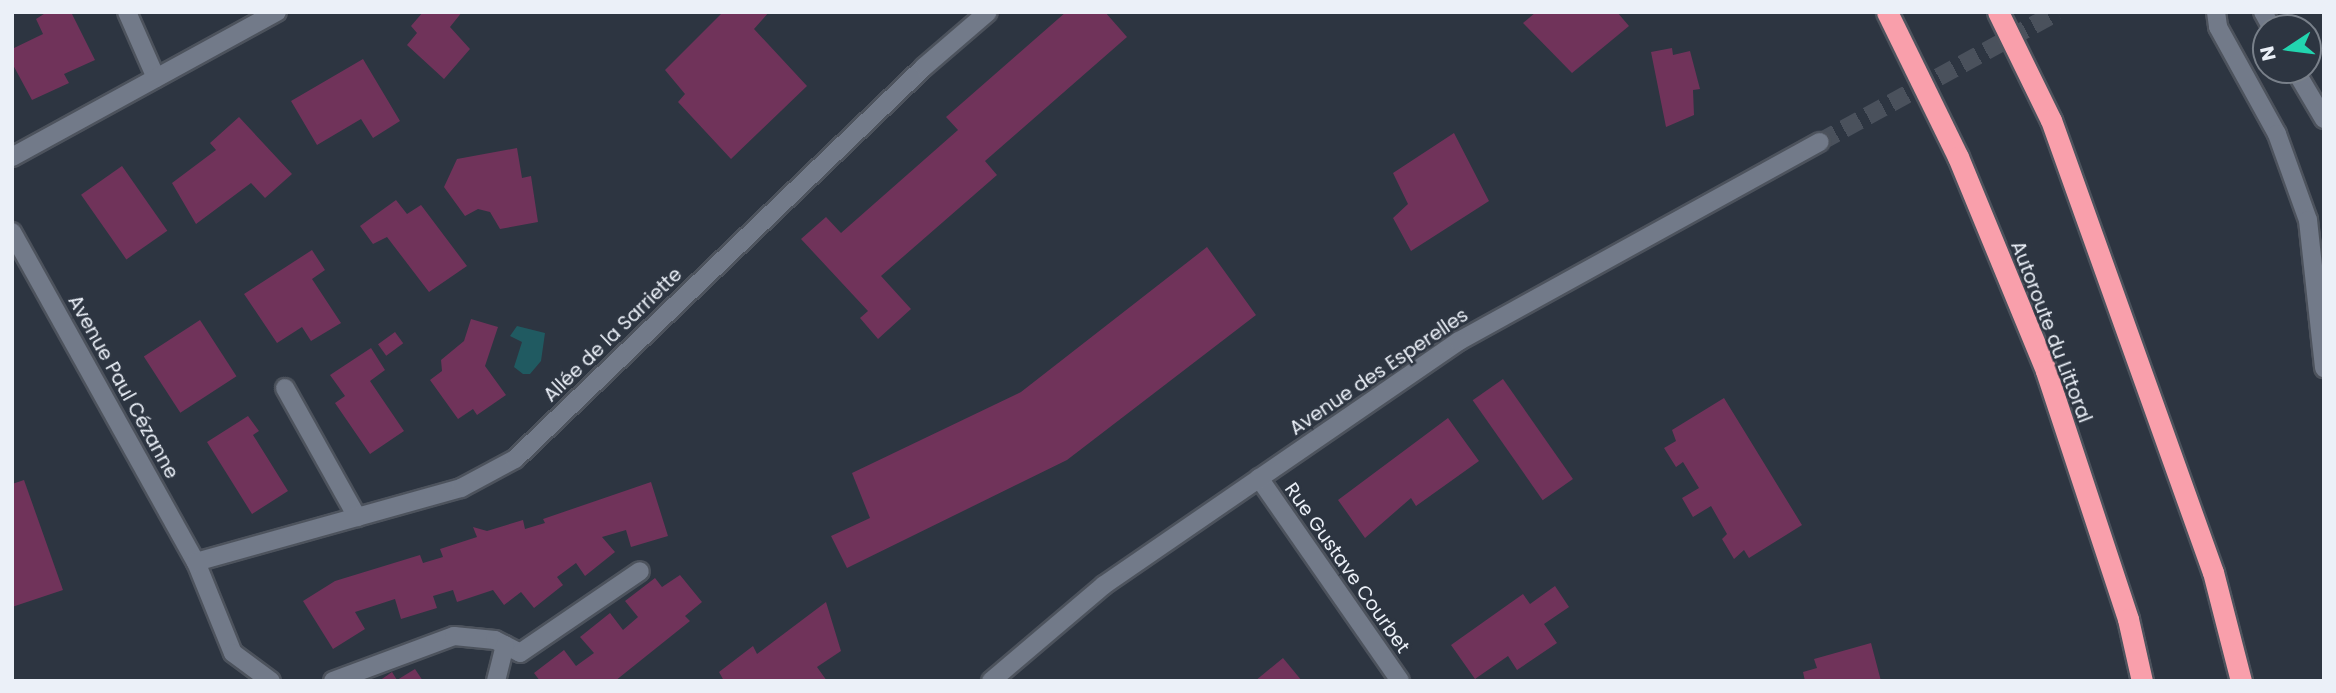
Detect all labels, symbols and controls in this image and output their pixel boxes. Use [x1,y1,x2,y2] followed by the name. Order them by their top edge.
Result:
[2252,14,2322,84] north arrow
[2253,43,2283,63] text: N
[2006,238,2096,426] street label: Autoroute du Littoral
[539,263,687,407] street label: Allée de la Sarriette
[63,291,183,483] street label: Avenue Paul Cézanne
[1285,304,1473,440] street label: Avenue des Esperelles
[1280,479,1414,657] street label: Rue Gustave Courbet

